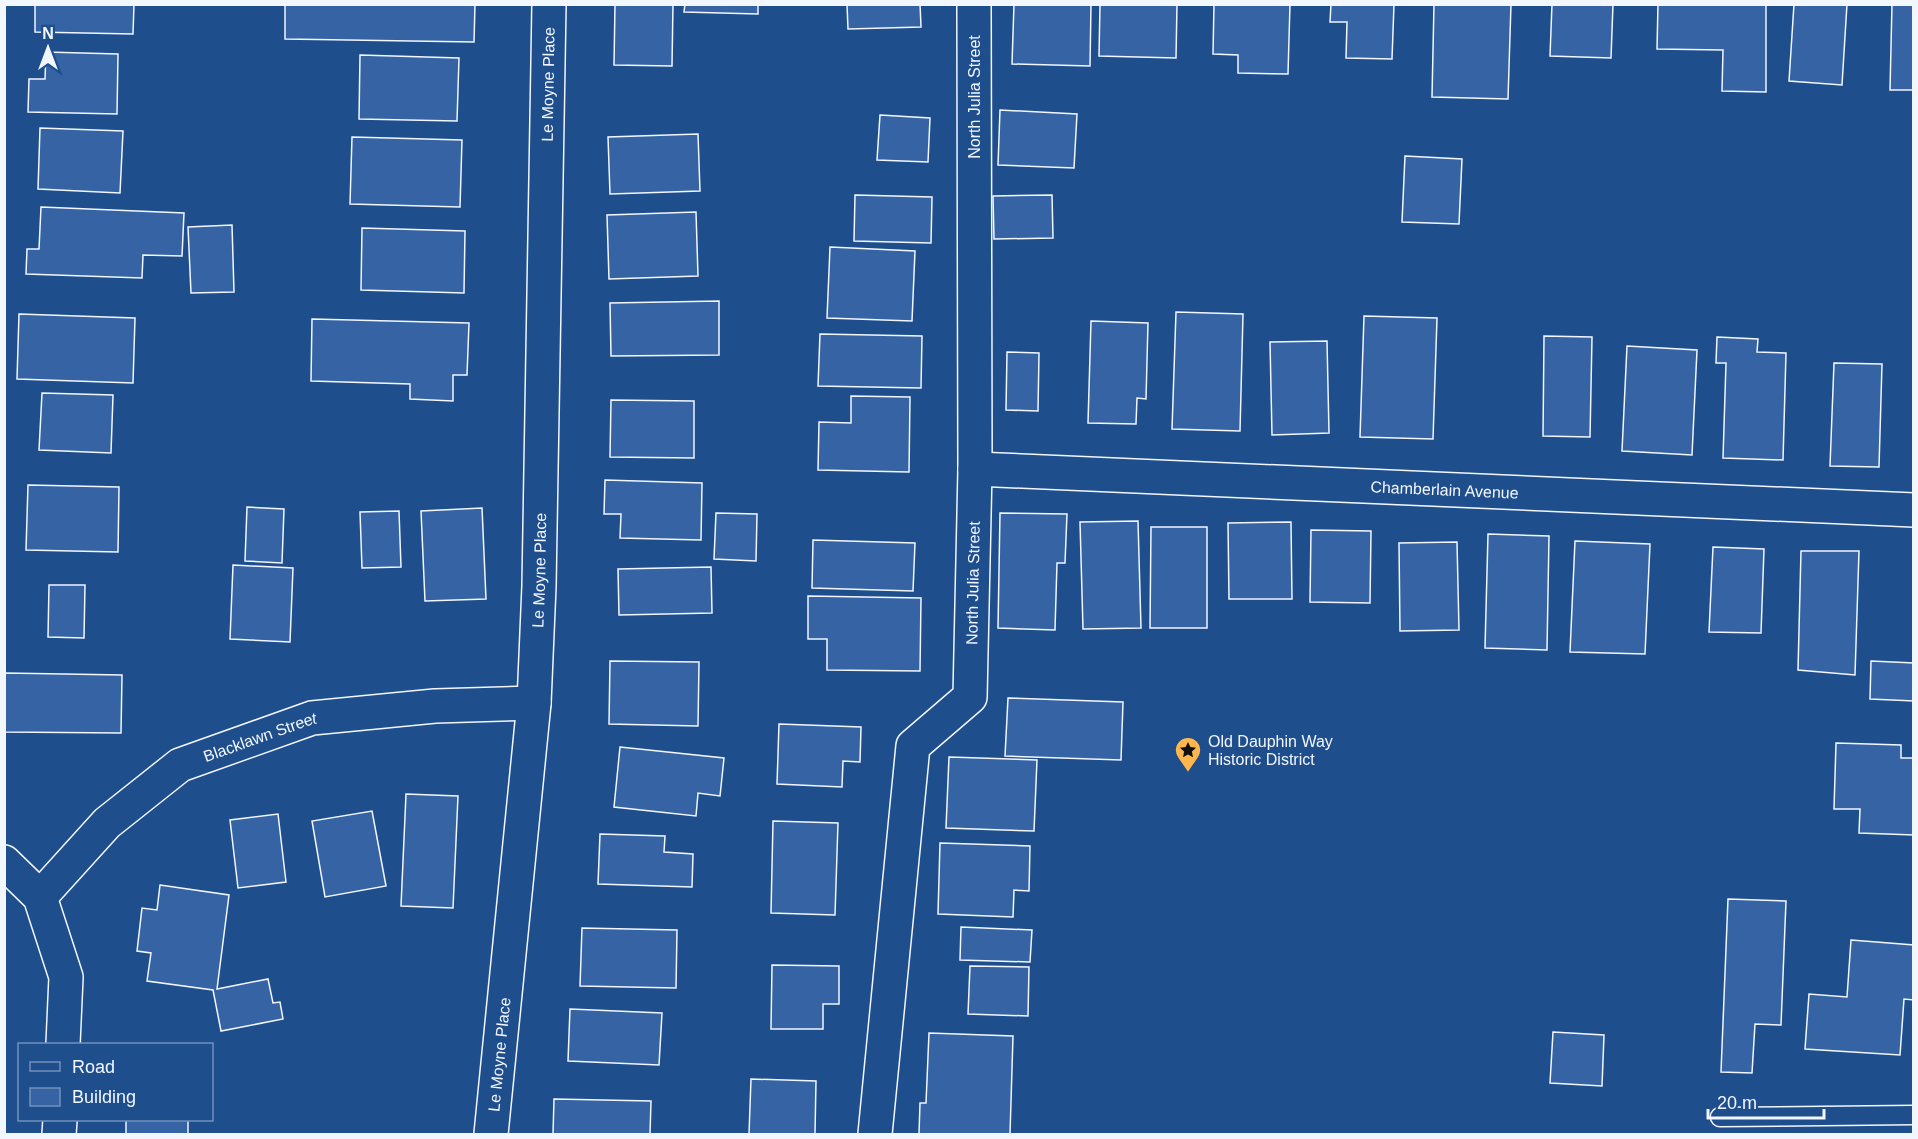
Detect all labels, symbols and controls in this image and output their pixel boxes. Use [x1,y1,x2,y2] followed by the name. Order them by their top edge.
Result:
[18,18,78,78] north arrow
[42,25,54,42] text: N
[539,27,558,142] street label: Le Moyne Place
[966,35,983,159] street label: North Julia Street
[1370,478,1519,502] street label: Chamberlain Avenue
[529,513,549,628] street label: Le Moyne Place
[963,520,983,645] street label: North Julia Street
[201,710,318,765] street label: Blacklawn Street
[1208,733,1333,768] place label: Old Dauphin Way Historic District
[1173,735,1203,773] place icon: Old Dauphin Way Historic District
[485,996,514,1112] street label: Le Moyne Place
[18,1043,213,1121] legend
[72,1057,115,1077] text: Road
[1708,1082,1824,1120] scale bar
[72,1087,136,1107] text: Building
[1717,1093,1757,1113] text: 20 m

